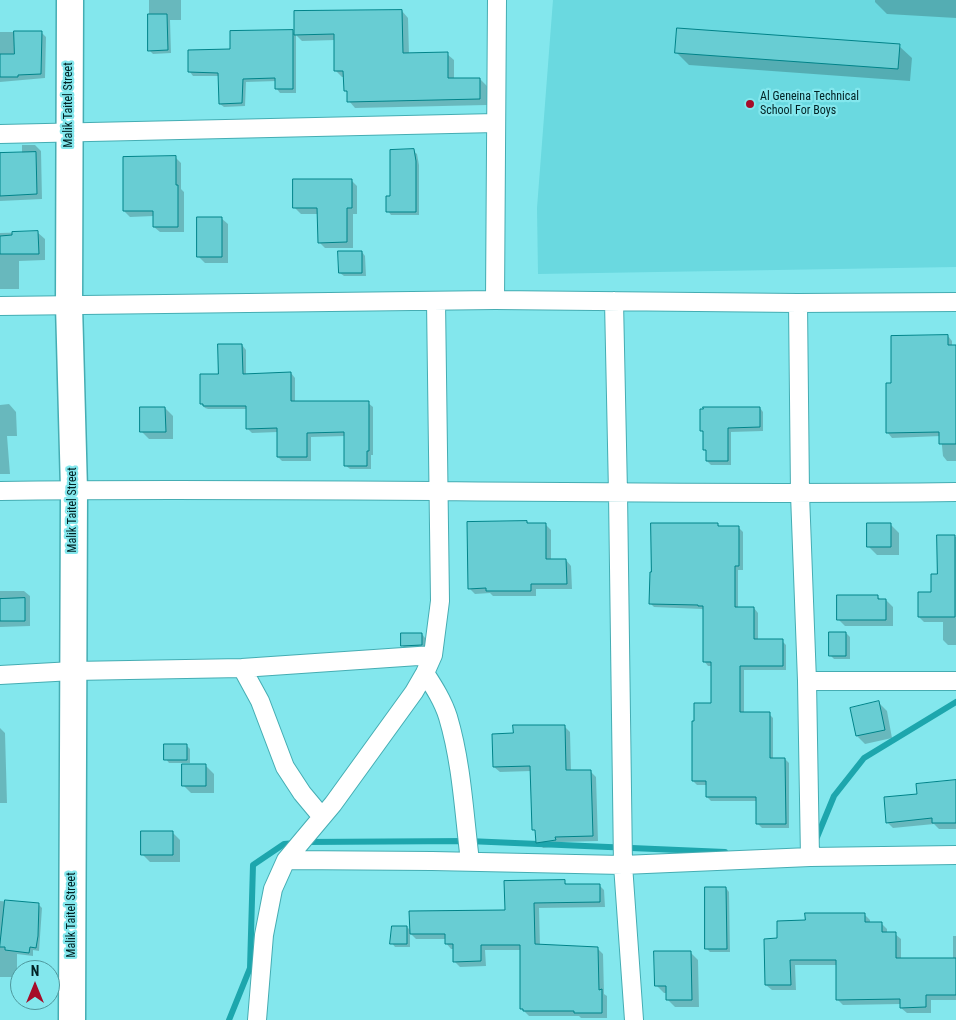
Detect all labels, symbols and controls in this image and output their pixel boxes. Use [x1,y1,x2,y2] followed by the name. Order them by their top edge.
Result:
[62,62,76,148] street label: Malik Taitel Street
[760,90,859,118] place label: Al Geneina Technical School For Boys
[744,98,756,110] marker: Al Geneina Technical School For Boys
[66,467,80,553] street label: Malik Taitel Street
[65,872,79,958] street label: Malik Taitel Street
[10,960,60,1010] north arrow
[31,963,39,979] text: N

